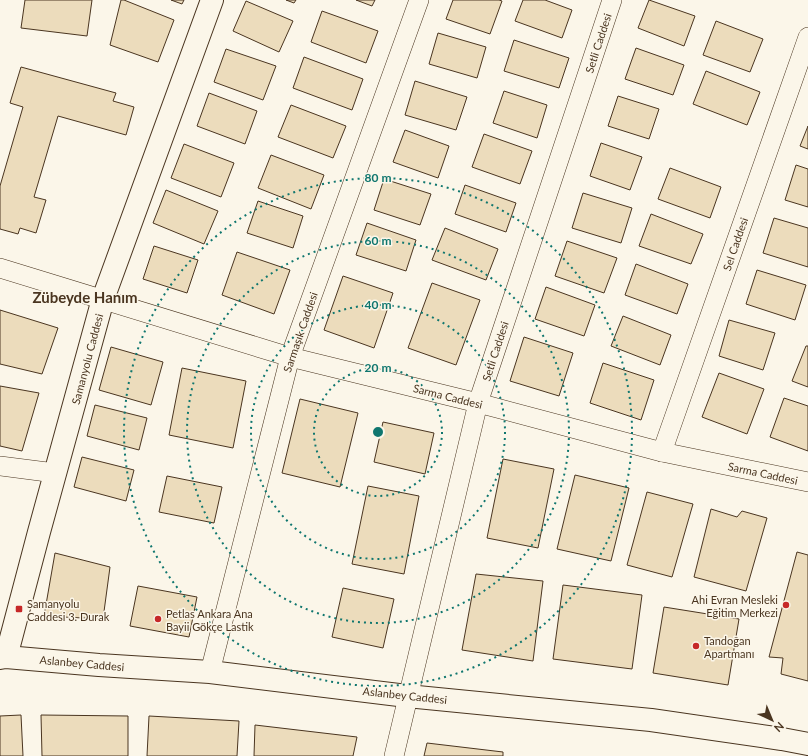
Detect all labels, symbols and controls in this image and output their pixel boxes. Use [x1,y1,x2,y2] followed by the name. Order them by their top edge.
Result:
[582,11,614,75] street label: Setli Caddesi
[365,170,391,185] text: 80 m
[720,215,750,272] street label: Sel Caddesi
[365,233,391,248] text: 60 m
[32,288,138,306] district label: Zübeyde Hanım
[280,290,320,374] street label: Sarmaşık Caddesi
[365,297,391,312] text: 40 m
[69,312,105,406] street label: Samanyolu Caddesi
[479,319,511,383] street label: Setli Caddesi
[365,360,391,375] text: 20 m
[412,381,484,411] street label: Sarma Caddesi
[371,425,385,439] centre of rings
[727,459,799,487] street label: Sarma Caddesi
[692,593,778,619] place label: Ahi Evran Mesleki Eğitim Merkezi
[27,597,110,623] place label: Samanyolu Caddesi 3. Durak
[781,600,791,610] marker: Ahi Evran Mesleki Eğitim Merkezi
[14,604,24,614] marker: Samanyolu Caddesi 3. Durak
[166,607,254,633] place label: Petlas Ankara Ana Bayii Gökçe Lastik
[153,614,163,624] marker: Petlas Ankara Ana Bayii Gökçe Lastik
[704,634,754,660] place label: Tandoğan Apartmanı
[691,641,701,651] marker: Tandoğan Apartmanı
[39,653,125,673] street label: Aslanbey Caddesi
[362,684,448,706] street label: Aslanbey Caddesi
[752,700,792,740] north arrow
[772,720,787,735] text: N

